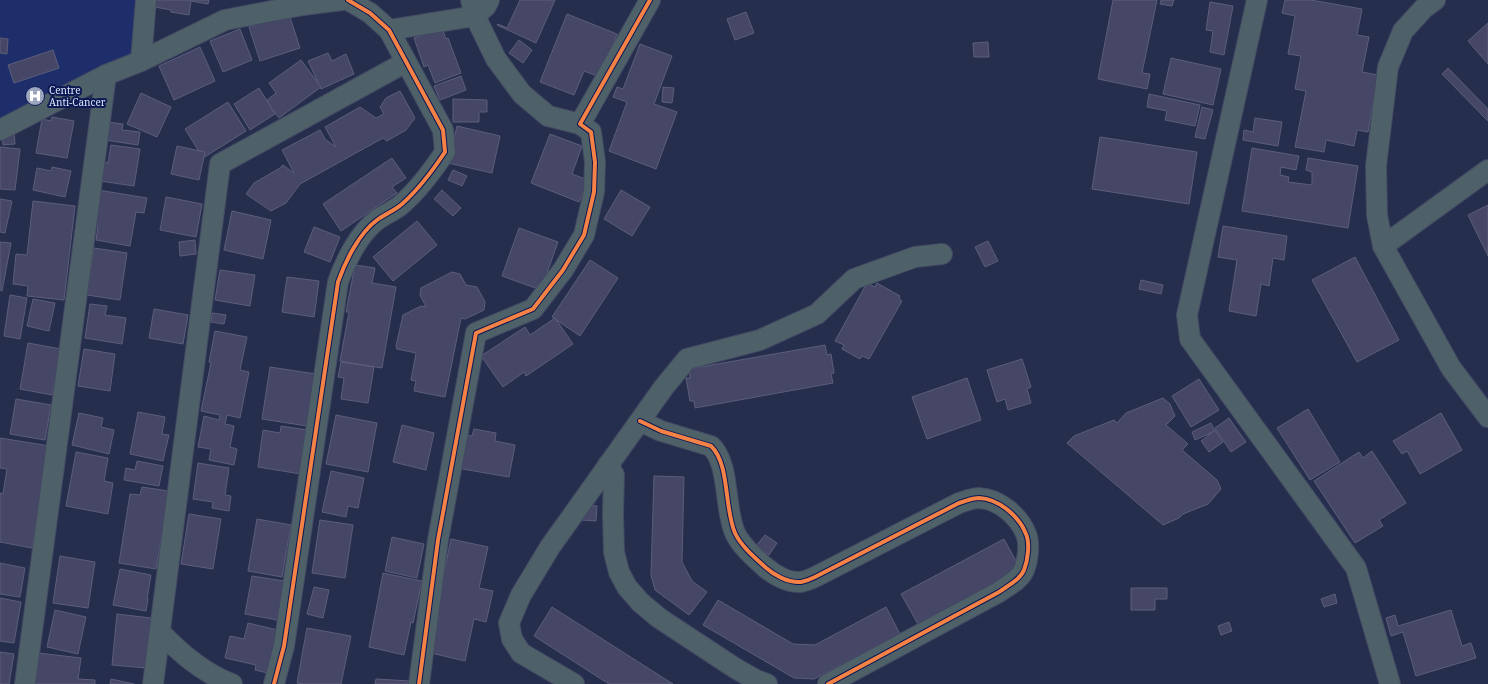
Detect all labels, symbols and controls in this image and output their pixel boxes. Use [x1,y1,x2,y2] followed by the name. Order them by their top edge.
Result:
[49,83,106,109] place label: Centre Anti-Cancer
[24,85,46,107] hospital icon: Centre Anti-Cancer

